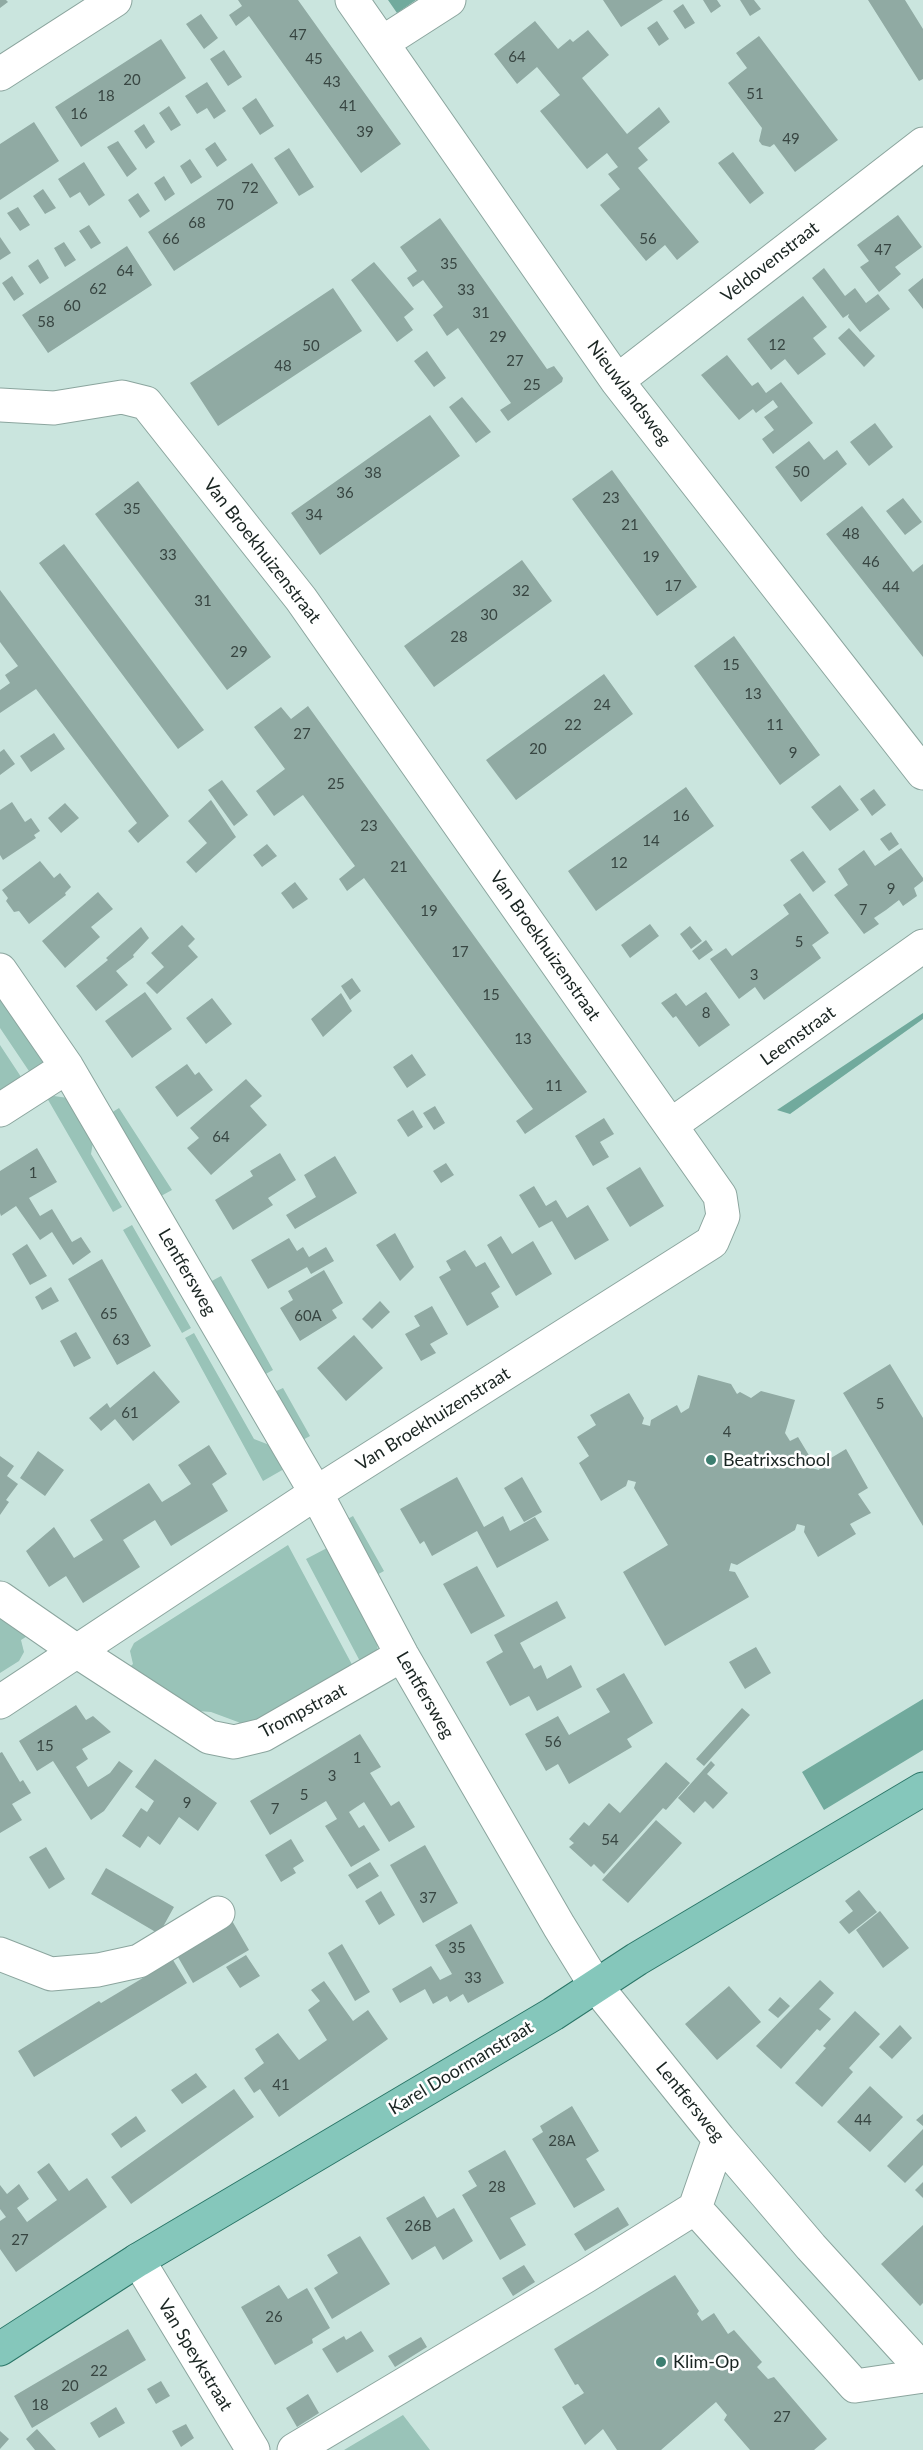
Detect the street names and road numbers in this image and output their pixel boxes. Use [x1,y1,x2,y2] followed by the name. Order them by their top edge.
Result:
[717,217,823,307] street label: Veldovenstraat
[583,336,675,450] street label: Nieuwlandsweg
[199,474,325,628] street label: Van Broekhuizenstraat
[485,867,605,1025] street label: Van Broekhuizenstraat
[756,1002,840,1070] street label: Leemstraat
[153,1225,221,1319] street label: Lentfersweg
[352,1363,514,1475] street label: Van Broekhuizenstraat
[391,1648,459,1742] street label: Lentfersweg
[256,1679,350,1743] street label: Trompstraat
[385,2016,537,2120] street label: Karel Doormanstraat
[651,2058,729,2146] street label: Lentfersweg
[153,2295,237,2415] street label: Van Speykstraat

